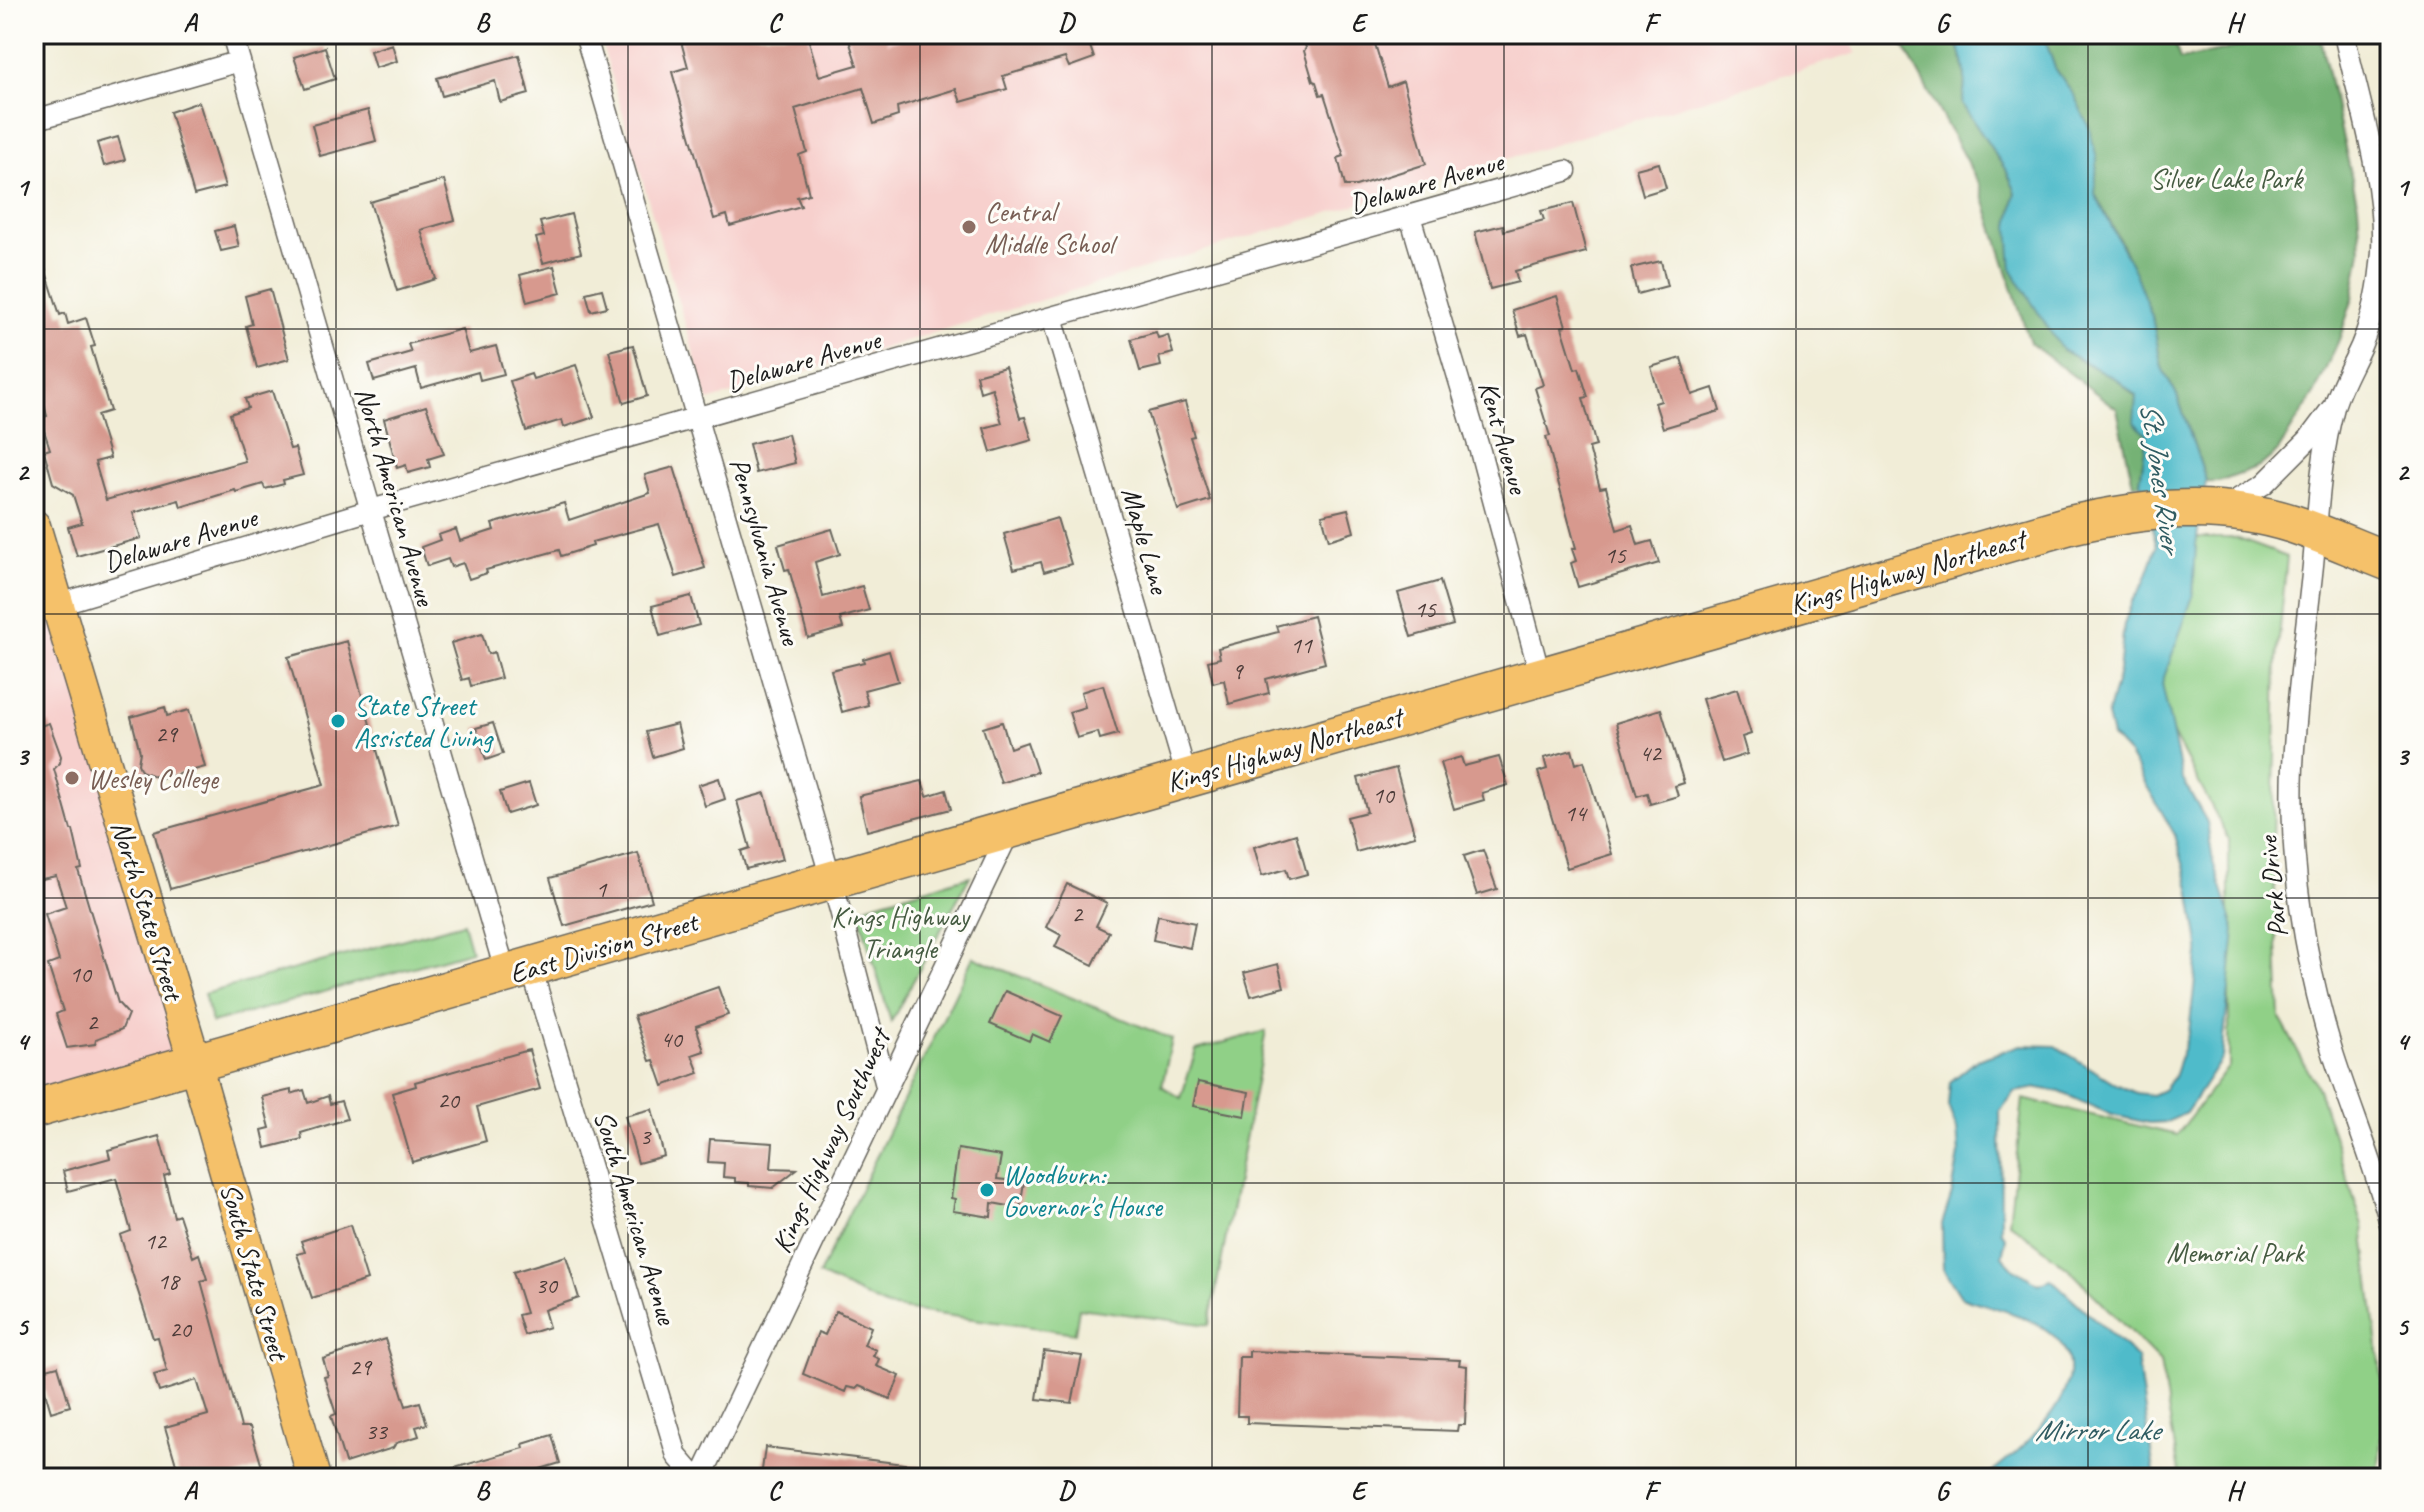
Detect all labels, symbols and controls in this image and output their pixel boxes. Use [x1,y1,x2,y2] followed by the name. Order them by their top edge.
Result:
[183,6,198,39] text: A
[475,6,491,39] text: B
[768,6,784,39] text: C
[1058,6,1076,39] text: D
[1351,6,1369,39] text: E
[1644,6,1662,39] text: F
[1936,6,1952,39] text: G
[2227,6,2247,39] text: H
[1345,143,1509,221] street label: Delaware Avenue
[2150,161,2304,196] park label: Silver Lake Park
[16,171,31,204] text: 1
[2396,171,2411,204] text: 1
[985,194,1119,261] place label: Central Middle School
[960,218,978,236] marker: Central Middle School
[722,321,886,399] street label: Delaware Avenue
[1471,377,1537,499] street label: Kent Avenue
[348,383,444,611] street label: North American Avenue
[2132,400,2191,559] water label: St. Jones River
[722,454,809,650] street label: Pennsylvania Avenue
[16,455,30,488] text: 2
[2396,455,2410,488] text: 2
[1114,483,1178,599] street label: Maple Lane
[99,499,263,579] street label: Delaware Avenue
[1786,520,2032,622] street label: Kings Highway Northeast
[1604,540,1627,570] house number: 15
[1414,594,1437,624] house number: 15
[1290,630,1313,660] house number: 11
[1232,656,1245,686] house number: 9
[354,688,494,755] place label: State Street Assisted Living
[1163,698,1409,800] street label: Kings Highway Northeast
[329,712,347,730] marker: State Street Assisted Living
[155,719,179,749] house number: 29
[1639,738,1663,768] house number: 42
[16,740,30,773] text: 3
[2396,740,2410,773] text: 3
[88,761,220,796] place label: Wesley College
[63,769,81,787] marker: Wesley College
[1372,780,1396,810] house number: 10
[1564,798,1588,828] house number: 14
[104,816,192,1007] street label: North State Street
[2250,833,2295,939] street label: Park Drive
[596,874,608,904] house number: 1
[831,899,971,966] park label: Kings Highway Triangle
[1072,899,1085,929] house number: 2
[506,903,703,991] street label: East Division Street
[69,959,93,989] house number: 10
[87,1007,100,1037] house number: 2
[763,1021,899,1258] street label: Kings Highway Southwest
[660,1024,684,1054] house number: 40
[16,1025,31,1058] text: 4
[2396,1025,2411,1058] text: 4
[437,1085,461,1115] house number: 20
[586,1106,685,1330] street label: South American Avenue
[640,1121,653,1151] house number: 3
[1003,1157,1164,1224] place label: Woodburn: Governor's House
[213,1179,297,1366] street label: South State Street
[978,1181,996,1199] marker: Woodburn: Governor's House
[144,1226,168,1256] house number: 12
[2166,1235,2305,1270] park label: Memorial Park
[157,1266,181,1296] house number: 18
[535,1270,559,1300] house number: 30
[16,1310,30,1343] text: 5
[2396,1310,2410,1343] text: 5
[169,1314,193,1344] house number: 20
[349,1352,373,1382] house number: 29
[2035,1411,2163,1449] water label: Mirror Lake
[365,1416,389,1446] house number: 33
[183,1474,198,1507] text: A
[475,1474,491,1507] text: B
[768,1474,784,1507] text: C
[1058,1474,1076,1507] text: D
[1351,1474,1369,1507] text: E
[1644,1474,1662,1507] text: F
[1936,1474,1952,1507] text: G
[2227,1474,2247,1507] text: H

